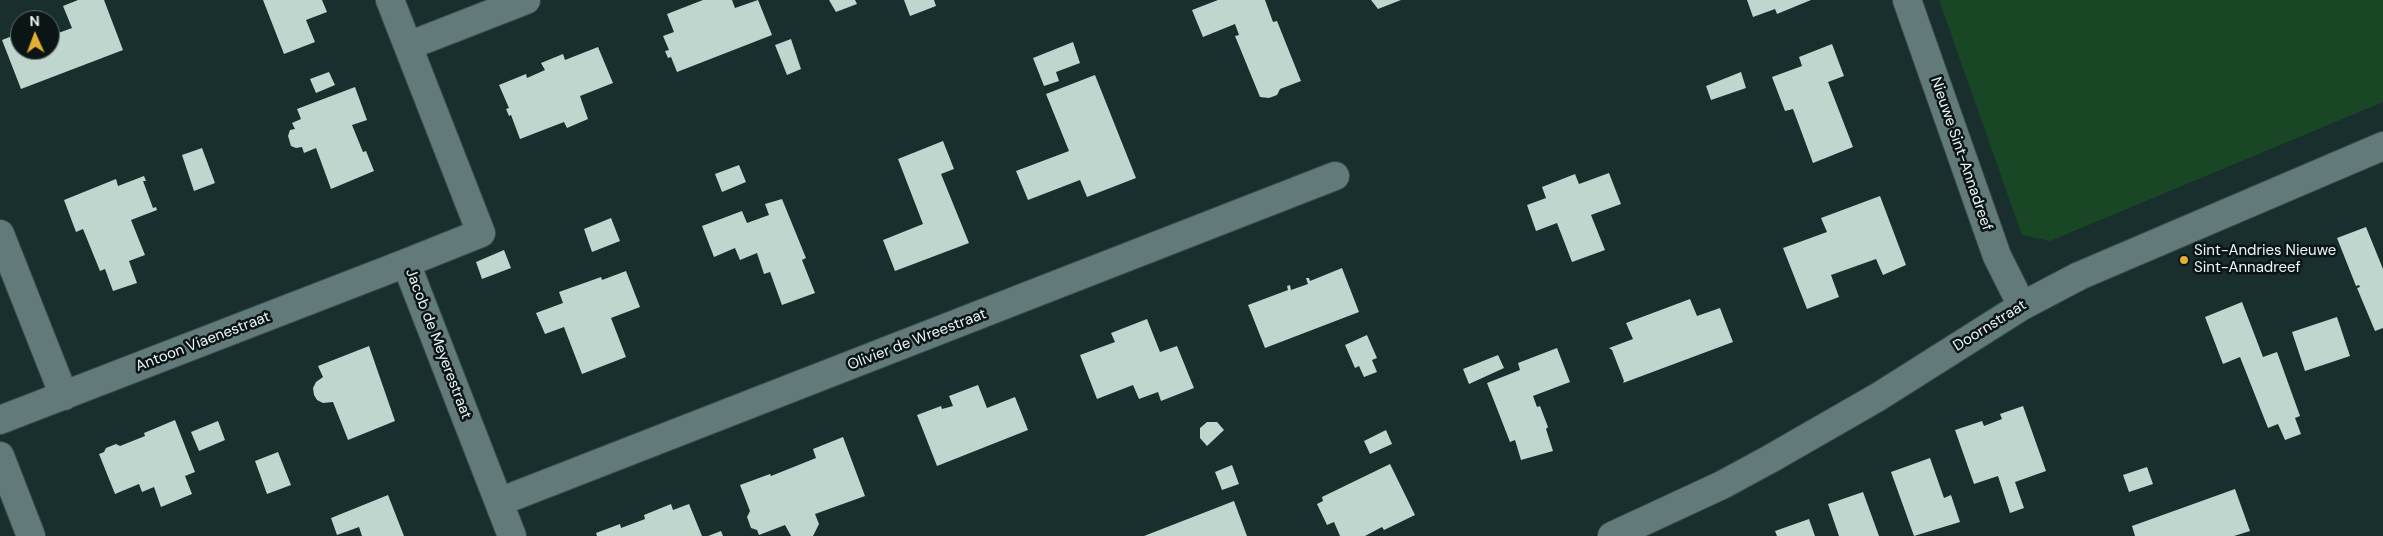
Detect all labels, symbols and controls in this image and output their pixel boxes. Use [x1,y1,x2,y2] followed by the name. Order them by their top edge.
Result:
[10,10,60,60] north arrow
[29,12,40,30] text: N
[1926,75,1996,233] street label: Nieuwe Sint-Annadreef
[2194,242,2336,277] place label: Sint-Andries Nieuwe Sint-Annadreef
[2178,254,2190,266] marker: Sint-Andries Nieuwe Sint-Annadreef
[401,266,475,422] street label: Jacob de Meyerestraat
[1950,296,2030,356] street label: Doornstraat
[845,305,989,375] street label: Olivier de Wreestraat
[133,308,273,376] street label: Antoon Viaenestraat

